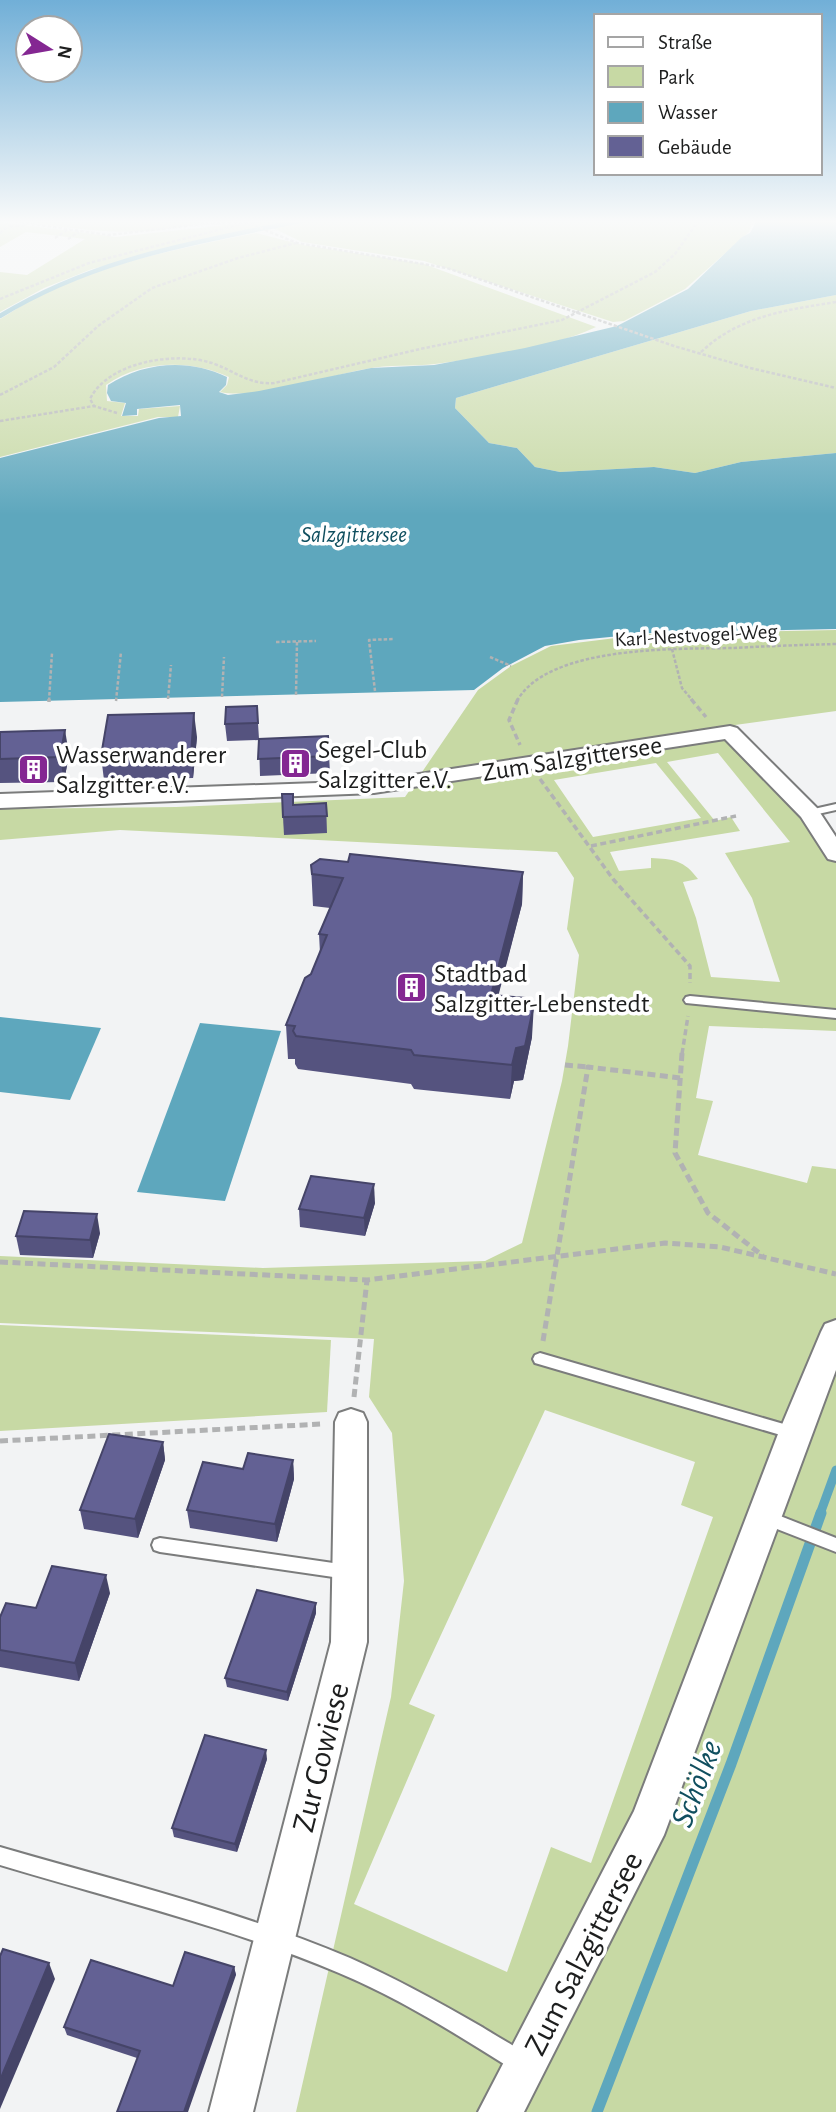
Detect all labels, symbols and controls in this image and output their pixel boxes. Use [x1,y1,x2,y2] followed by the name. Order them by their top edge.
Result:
[14,14,84,84] north arrow
[594,14,822,175] legend
[658,32,712,53] text: Straße
[54,44,75,60] text: N
[658,67,695,88] text: Park
[658,102,718,123] text: Wasser
[658,137,732,158] text: Gebäude
[301,524,407,547] water label: Salzgittersee
[614,621,779,650] street label: Karl-Nestvogel-Weg
[481,732,664,786] street label: Zum Salzgittersee
[318,737,452,793] place label: Segel-Club Salzgitter e.V.
[56,742,227,798] place label: Wasserwanderer Salzgitter e.V.
[278,747,312,781] building icon: Segel-Club Salzgitter e.V.
[16,752,50,786] building icon: Wasserwanderer Salzgitter e.V.
[434,961,649,1017] place label: Stadtbad Salzgitter-Lebenstedt
[394,971,428,1005] building icon: Stadtbad Salzgitter-Lebenstedt
[287,1679,355,1835] street label: Zur Gowiese
[666,1736,729,1832] water label: Schölke
[519,1847,649,2060] street label: Zum Salzgittersee

